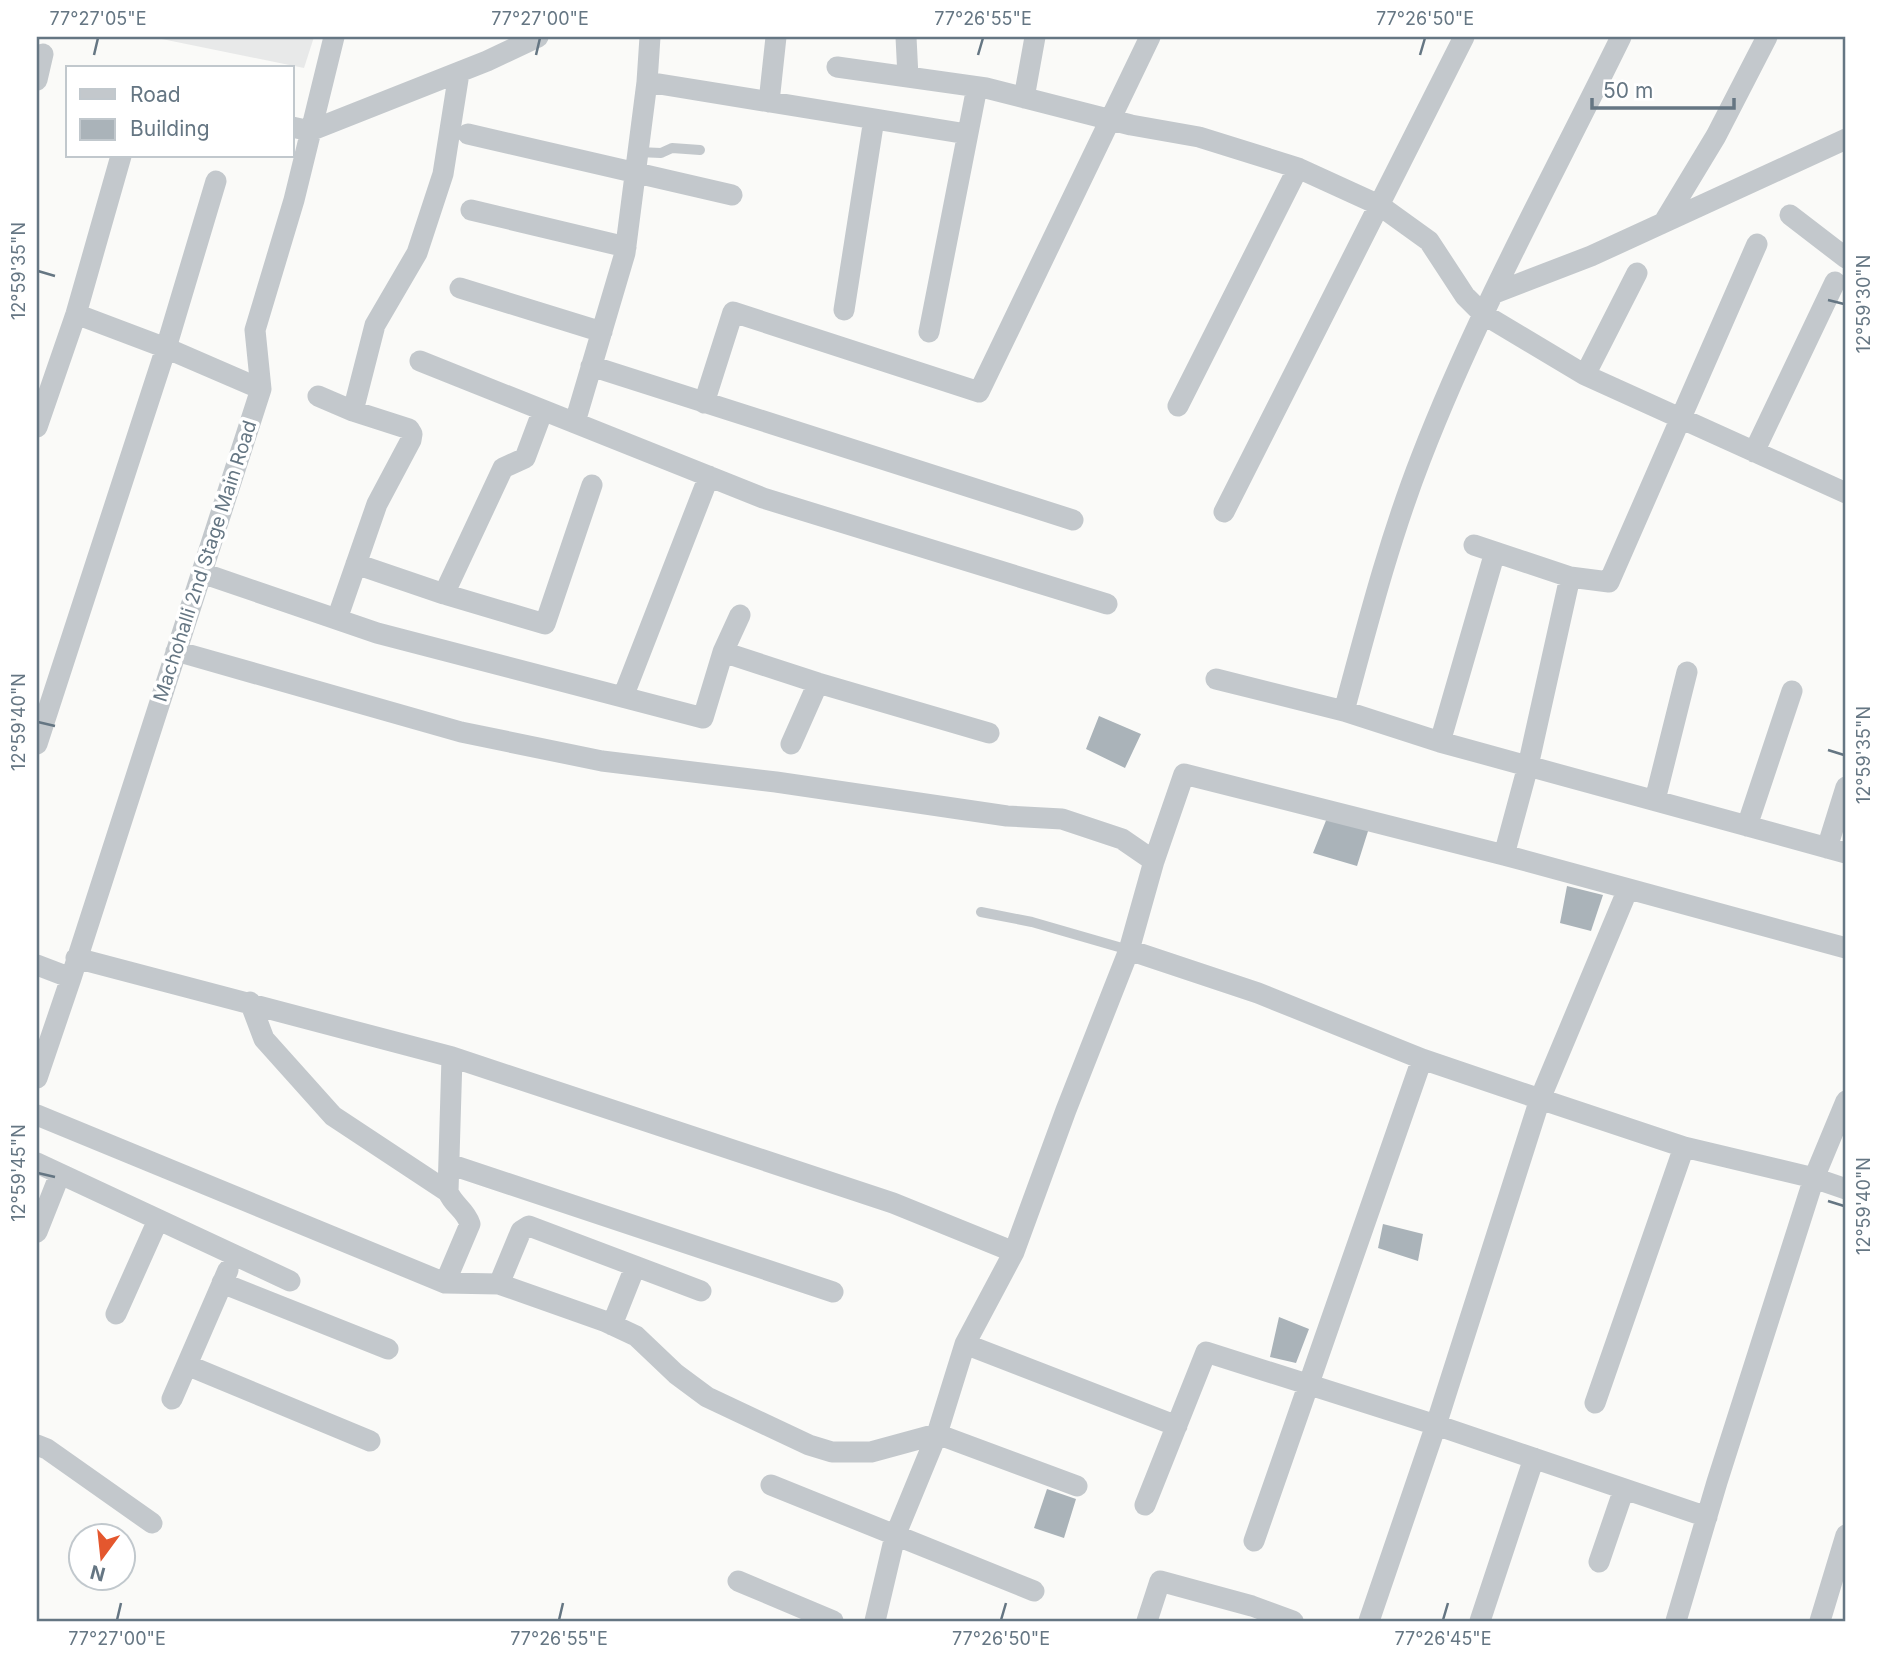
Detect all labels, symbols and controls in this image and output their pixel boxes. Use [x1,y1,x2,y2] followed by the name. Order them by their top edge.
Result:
[50,8,147,29] text: 77°27'05"E
[491,8,589,29] text: 77°27'00"E
[934,8,1032,29] text: 77°26'55"E
[1376,8,1474,29] text: 77°26'50"E
[66,66,294,158] legend
[1592,66,1734,110] scale bar
[1603,78,1653,103] text: 50 m
[130,82,181,107] text: Road
[130,116,210,141] text: Building
[8,222,29,320] text: 12°59'35"N
[1853,255,1874,353] text: 12°59'30"N
[149,418,261,704] street label: Machohalli 2nd Stage Main Road
[8,673,29,771] text: 12°59'40"N
[1853,706,1874,804] text: 12°59'35"N
[8,1124,29,1222] text: 12°59'45"N
[1853,1157,1874,1255] text: 12°59'40"N
[66,1522,136,1592] north arrow
[88,1560,108,1586] text: N
[68,1628,166,1649] text: 77°27'00"E
[510,1628,608,1649] text: 77°26'55"E
[952,1628,1050,1649] text: 77°26'50"E
[1394,1628,1492,1649] text: 77°26'45"E

